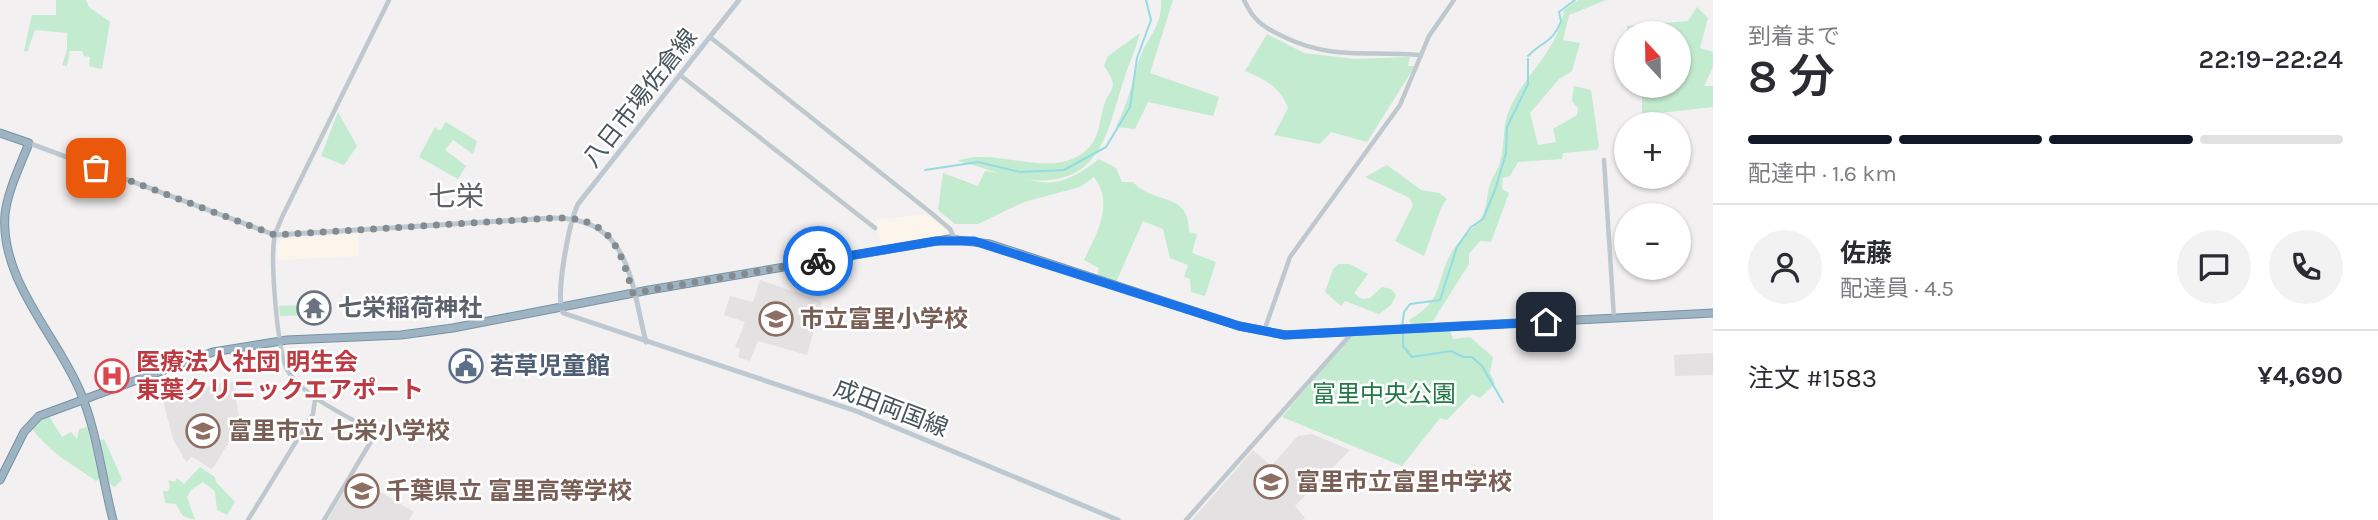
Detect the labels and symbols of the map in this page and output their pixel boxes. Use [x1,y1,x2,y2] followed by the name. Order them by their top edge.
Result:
[1614,21,1690,98] north arrow
[577,23,703,173] street label: 八日市場佐倉線
[66,138,126,198] pin
[428,180,484,213] district label: 七栄
[783,226,853,296] courier
[295,289,333,327] temple icon: 七栄稲荷神社
[1516,292,1576,352] pin
[338,294,482,322] place label: 七栄稲荷神社
[757,300,795,338] school or university icon: 市立富里小学校
[800,305,968,333] place label: 市立富里小学校
[447,347,485,385] public building icon: 若草児童館
[136,348,424,404] place label: 医療法人社団 明生会 東葉クリニックエアポート
[490,352,610,380] place label: 若草児童館
[93,357,131,395] hospital icon: 医療法人社団 明生会 東葉クリニックエアポート
[830,373,952,443] street label: 成田両国線
[1312,380,1456,408] park label: 富里中央公園
[184,412,222,450] school or university icon: 富里市立 七栄小学校
[228,417,450,445] place label: 富里市立 七栄小学校
[1252,463,1290,501] school or university icon: 富里市立富里中学校
[1296,468,1512,496] place label: 富里市立富里中学校
[343,472,381,510] school or university icon: 千葉県立 富里高等学校
[386,477,632,505] place label: 千葉県立 富里高等学校

